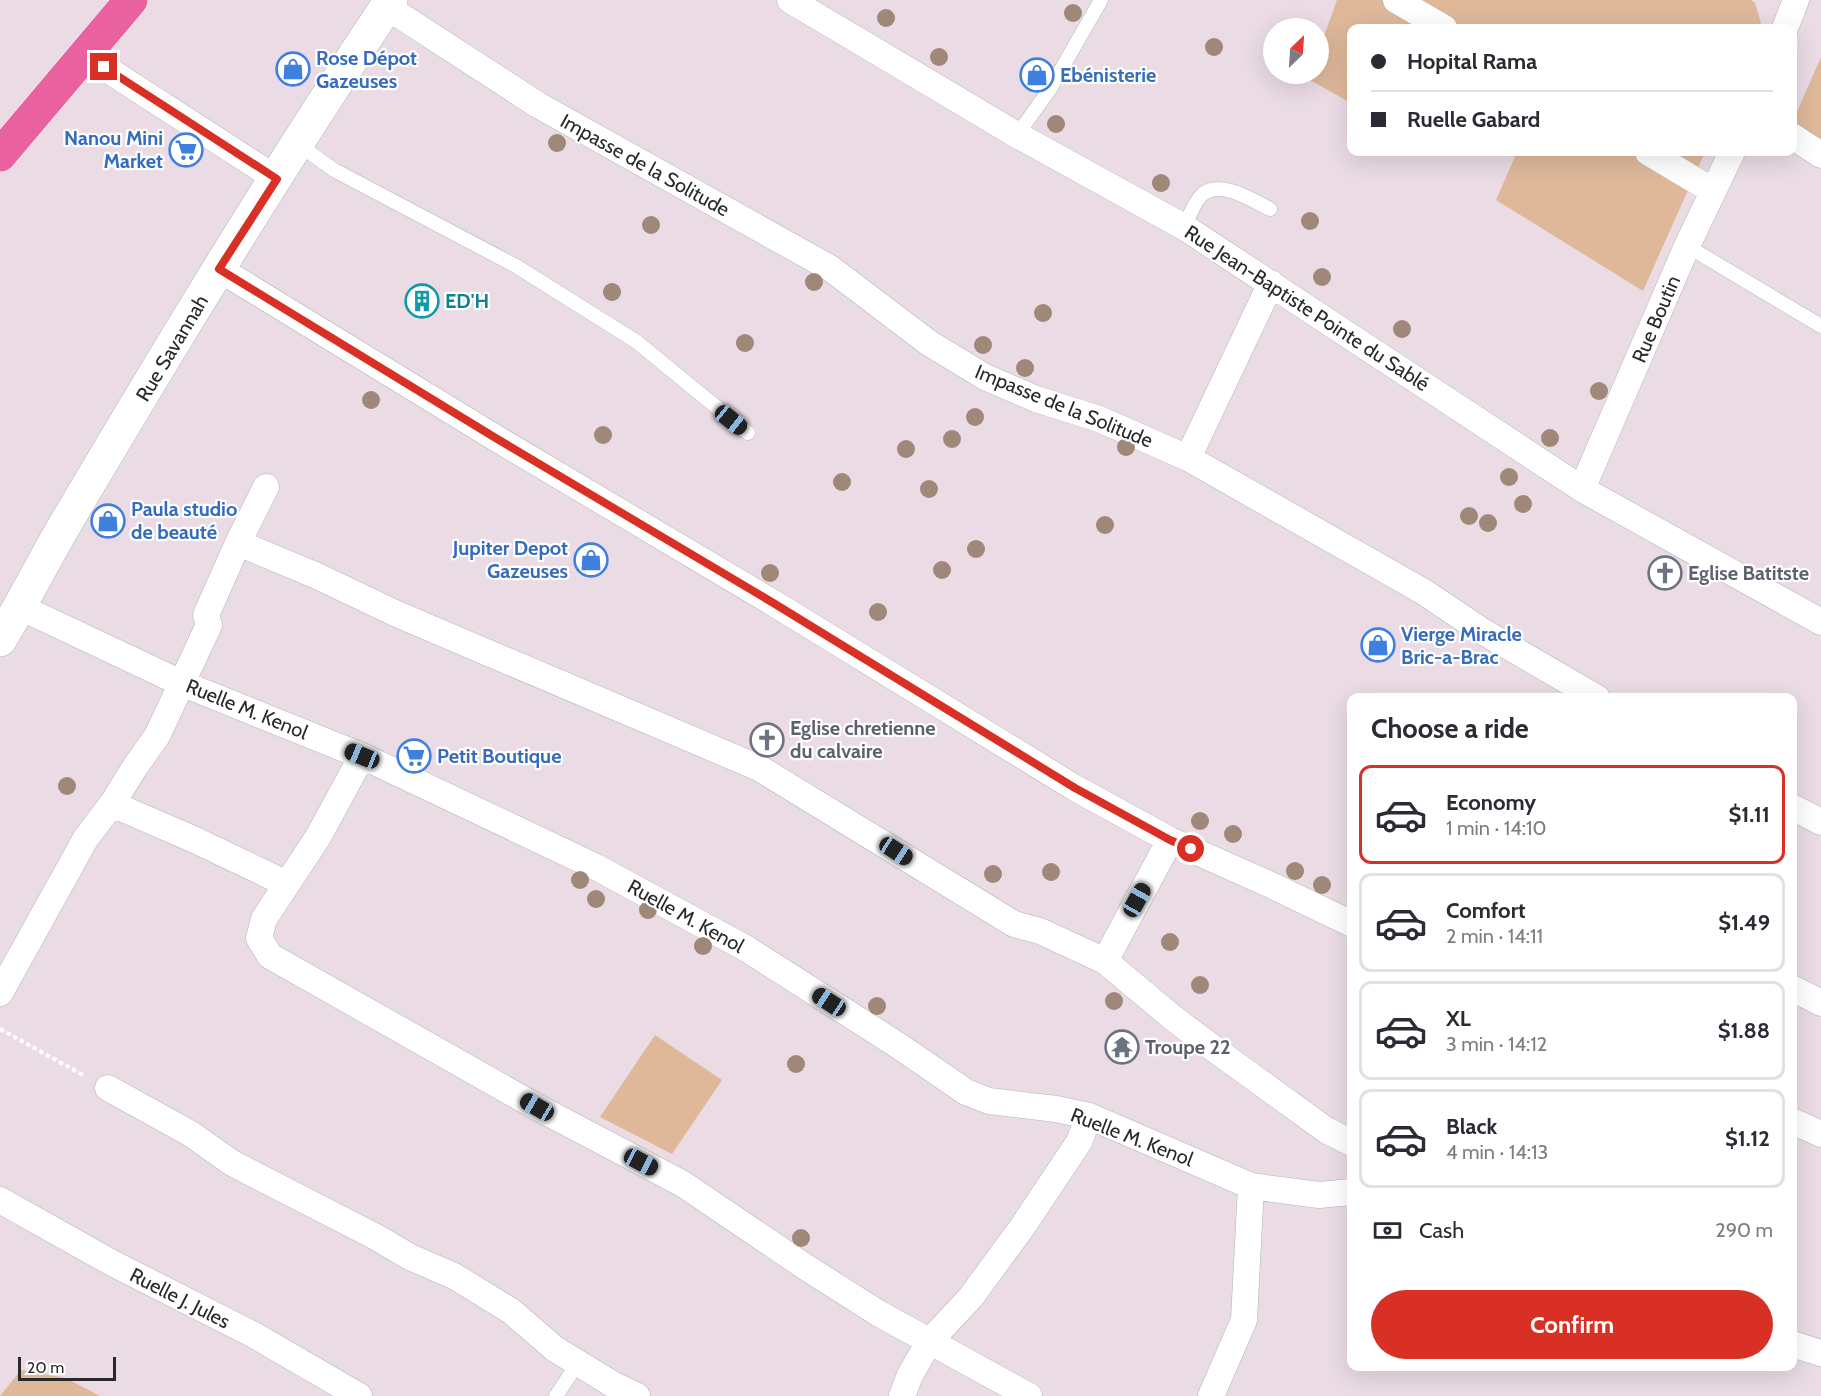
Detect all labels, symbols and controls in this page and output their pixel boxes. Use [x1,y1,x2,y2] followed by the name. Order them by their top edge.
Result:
[1263,18,1329,84] north arrow
[1263,18,1329,84] map controls
[316,46,417,93] place label: Rose Dépot Gazeuses
[1407,48,1537,75] text: Hopital Rama
[275,51,311,87] shop icon: Rose Dépot Gazeuses
[90,53,117,80] route end
[1019,57,1055,93] shop icon: Ebénisterie
[1060,63,1156,87] place label: Ebénisterie
[1407,106,1540,133] text: Ruelle Gabard
[556,109,734,221] street label: Impasse de la Solitude
[64,126,163,173] place label: Nanou Mini Market
[168,132,204,168] supermarket icon: Nanou Mini Market
[1180,220,1434,396] street label: Rue Jean-Baptiste Pointe du Sablé
[1627,272,1685,366] street label: Rue Boutin
[404,283,440,319] building icon: ED'H
[445,289,489,313] place label: ED'H
[131,290,213,406] street label: Rue Savannah
[972,359,1156,453] street label: Impasse de la Solitude
[711,402,751,438] car
[131,497,237,544] place label: Paula studio de beauté
[90,503,126,539] shop icon: Paula studio de beauté
[452,536,568,583] place label: Jupiter Depot Gazeuses
[573,542,609,578] shop icon: Jupiter Depot Gazeuses
[1647,555,1683,591] church icon: Eglise Batitste
[1688,561,1809,585] place label: Eglise Batitste
[1401,622,1522,669] place label: Vierge Miracle Bric-a-Brac
[1360,627,1396,663] shop icon: Vierge Miracle Bric-a-Brac
[183,674,312,744] street label: Ruelle M. Kenol
[1371,712,1529,745] text: Choose a ride
[790,716,936,763] place label: Eglise chretienne du calvaire
[749,722,785,758] church icon: Eglise chretienne du calvaire
[396,738,432,774] supermarket icon: Petit Boutique
[342,741,382,771] car
[437,744,561,768] place label: Petit Boutique
[1374,788,1428,842] icon: car
[1446,789,1536,816] text: Economy
[1728,801,1770,828] text: $1.11
[1446,816,1546,840] text: 1 min · 14:10
[876,834,916,868] car
[1177,835,1204,862] route start
[624,874,749,958] street label: Ruelle M. Kenol
[1120,880,1154,920] car
[1374,896,1428,950] icon: car
[1446,897,1525,924] text: Comfort
[1718,909,1770,936] text: $1.49
[1446,924,1543,948] text: 2 min · 14:11
[809,985,849,1019] car
[1374,1004,1428,1058] icon: car
[1446,1005,1471,1032] text: XL
[1718,1017,1770,1044] text: $1.88
[1104,1029,1140,1065] temple icon: Troupe 22
[1446,1032,1547,1056] text: 3 min · 14:12
[1145,1035,1231,1059] place label: Troupe 22
[517,1090,557,1124] car
[1067,1103,1197,1171] street label: Ruelle M. Kenol
[1374,1112,1428,1166] icon: car
[1446,1113,1497,1140] text: Black
[1725,1125,1770,1152] text: $1.12
[1446,1140,1548,1164] text: 4 min · 14:13
[621,1146,661,1178] car
[1371,1214,1404,1247] icon: cash
[1419,1217,1464,1244] text: Cash
[1715,1218,1773,1242] text: 290 m
[126,1263,234,1333] street label: Ruelle J. Jules
[1371,1290,1773,1359] button: Confirm
[18,1354,116,1382] scale bar
[27,1358,64,1377] text: 20 m

